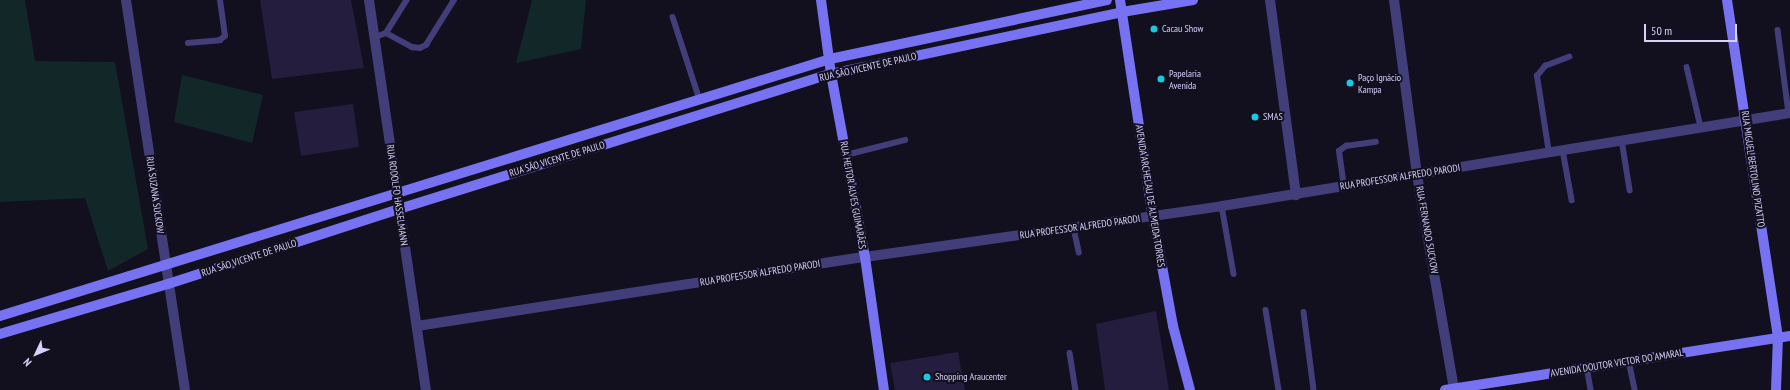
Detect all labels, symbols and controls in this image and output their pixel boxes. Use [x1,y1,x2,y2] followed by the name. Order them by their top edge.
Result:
[1646,16,1739,42] scale bar
[1162,23,1203,35] place label: Cacau Show
[1651,23,1672,38] text: 50 m
[1149,24,1159,34] marker: Cacau Show
[818,50,918,84] street label: RUA SÃO VICENTE DE PAULO
[1169,67,1201,90] place label: Papelaria Avenida
[1358,71,1401,94] place label: Paço Ignácio Kampa
[1156,74,1166,84] marker: Papelaria Avenida
[1345,78,1355,88] marker: Paço Ignácio Kampa
[1739,110,1767,228] street label: RUA MIGUEL BERTOLINO PIZATTO
[1263,111,1283,123] place label: SMAS
[1250,112,1260,122] marker: SMAS
[1133,123,1167,269] street label: AVENIDA ARCHELAU DE ALMEIDA TORRES
[507,139,607,179] street label: RUA SÃO VICENTE DE PAULO
[838,140,868,250] street label: RUA HEITOR ALVES GUIMARÃES
[384,143,410,247] street label: RUA RODOLFO HASSELMANN
[144,155,166,235] street label: RUA SUZANA SUCKOW
[1339,162,1461,192] street label: RUA PROFESSOR ALFREDO PARODI
[1413,185,1441,275] street label: RUA FERNANDO SUCKOW
[1019,213,1141,241] street label: RUA PROFESSOR ALFREDO PARODI
[200,237,298,279] street label: RUA SÃO VICENTE DE PAULO
[699,258,821,288] street label: RUA PROFESSOR ALFREDO PARODI
[16,334,56,374] north arrow
[1549,346,1685,380] street label: AVENIDA DOUTOR VICTOR DO AMARAL
[20,355,34,369] text: N
[935,371,1007,383] place label: Shopping Araucenter
[922,372,932,382] marker: Shopping Araucenter

